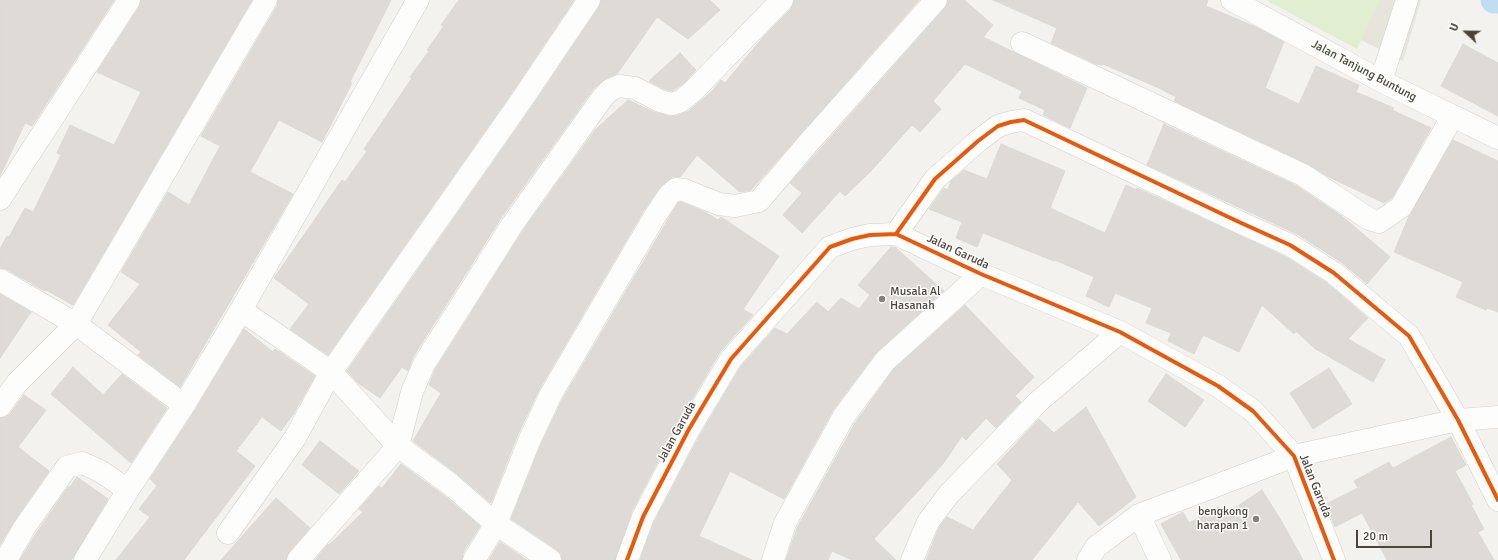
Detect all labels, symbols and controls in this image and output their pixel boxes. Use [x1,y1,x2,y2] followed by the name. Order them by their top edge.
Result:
[1446,12,1486,52] north arrow
[1447,21,1462,33] text: U
[1309,37,1419,105] street label: Jalan Tanjung Buntung
[925,231,991,273] street label: Jalan Garuda
[890,285,941,313] place label: Musala Al Hasanah
[877,294,887,304] marker: Musala Al Hasanah
[654,399,700,465] street label: Jalan Garuda
[1296,452,1334,520] street label: Jalan Garuda
[1197,505,1248,533] place label: bengkong harapan 1
[1251,514,1261,524] marker: bengkong harapan 1
[1358,522,1434,548] scale bar
[1363,529,1388,544] text: 20 m

